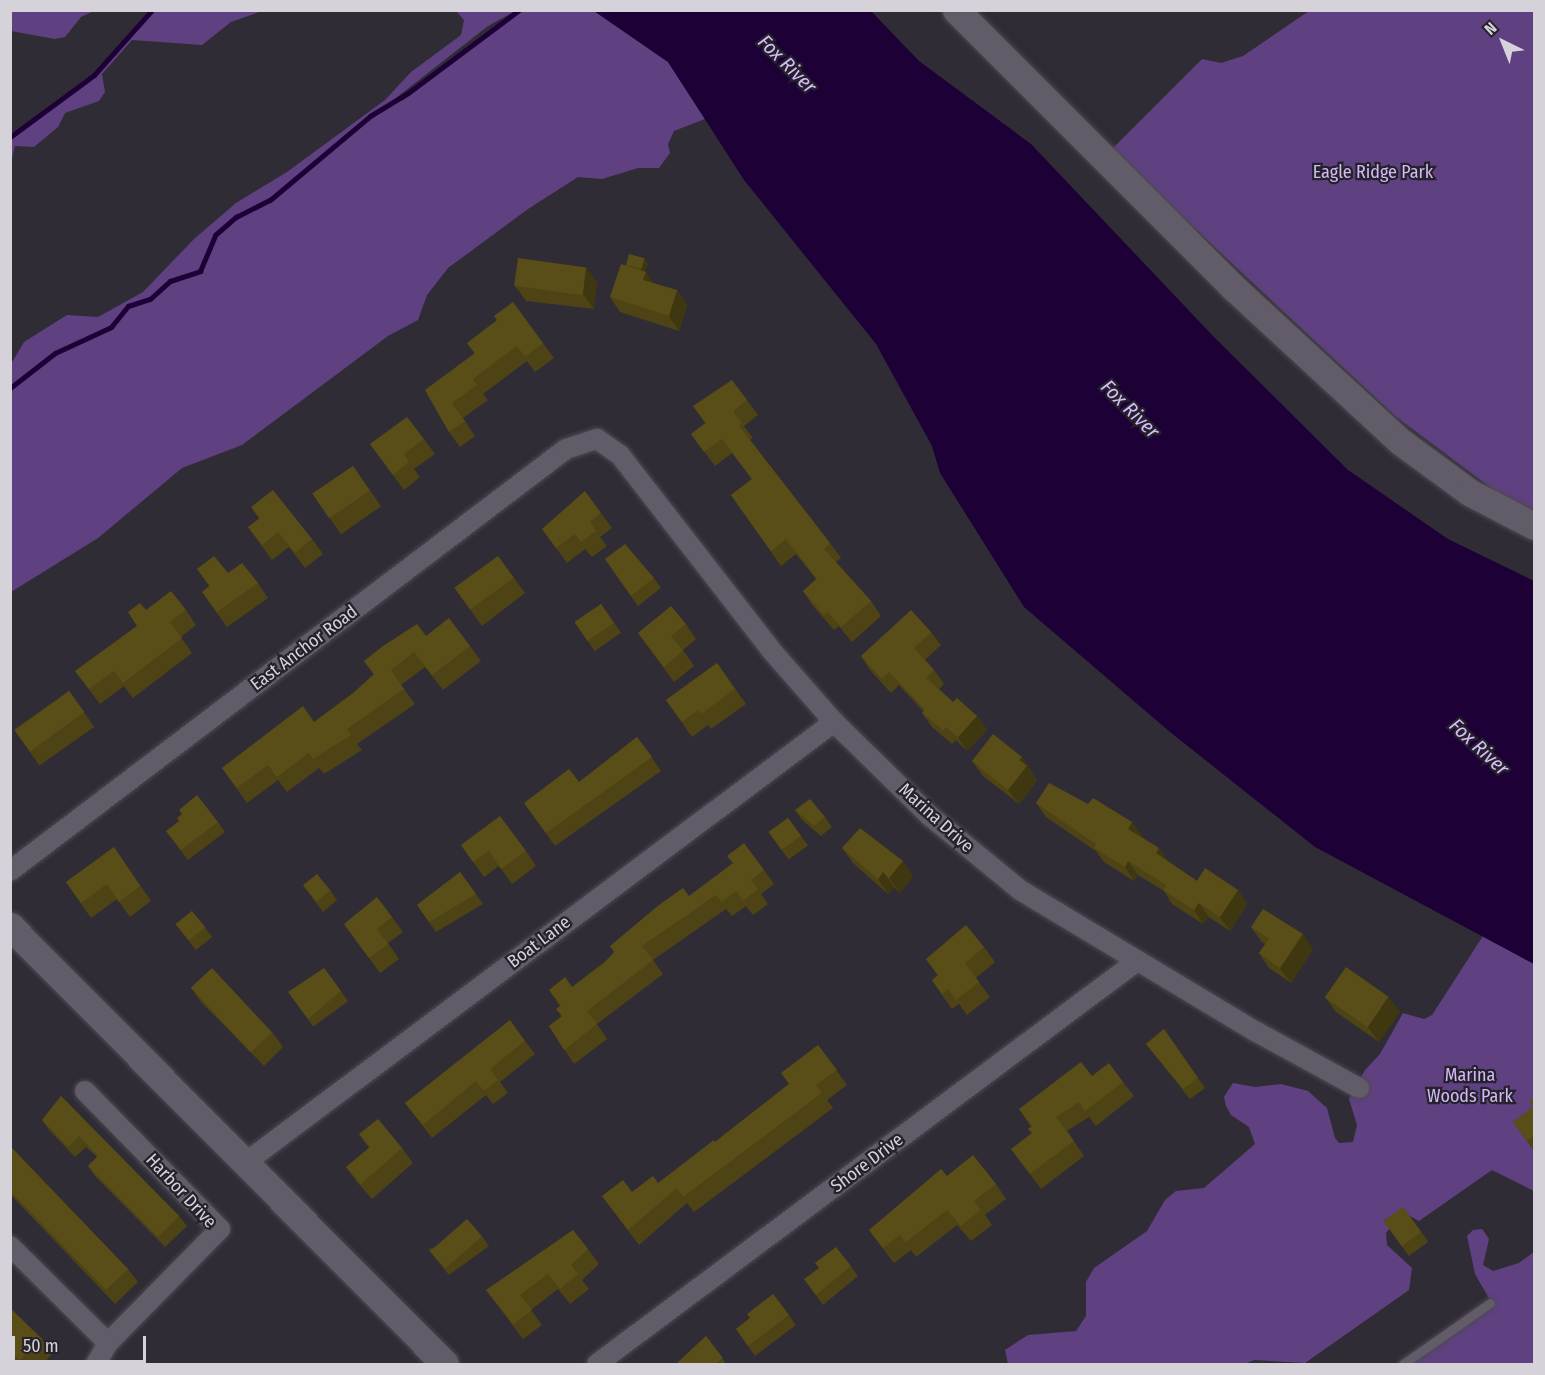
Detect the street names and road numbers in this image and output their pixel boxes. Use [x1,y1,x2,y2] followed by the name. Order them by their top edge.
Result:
[246,601,362,695] street label: East Anchor Road
[894,779,978,857] street label: Marina Drive
[503,911,575,973] street label: Boat Lane
[827,1129,907,1197] street label: Shore Drive
[141,1149,221,1233] street label: Harbor Drive

